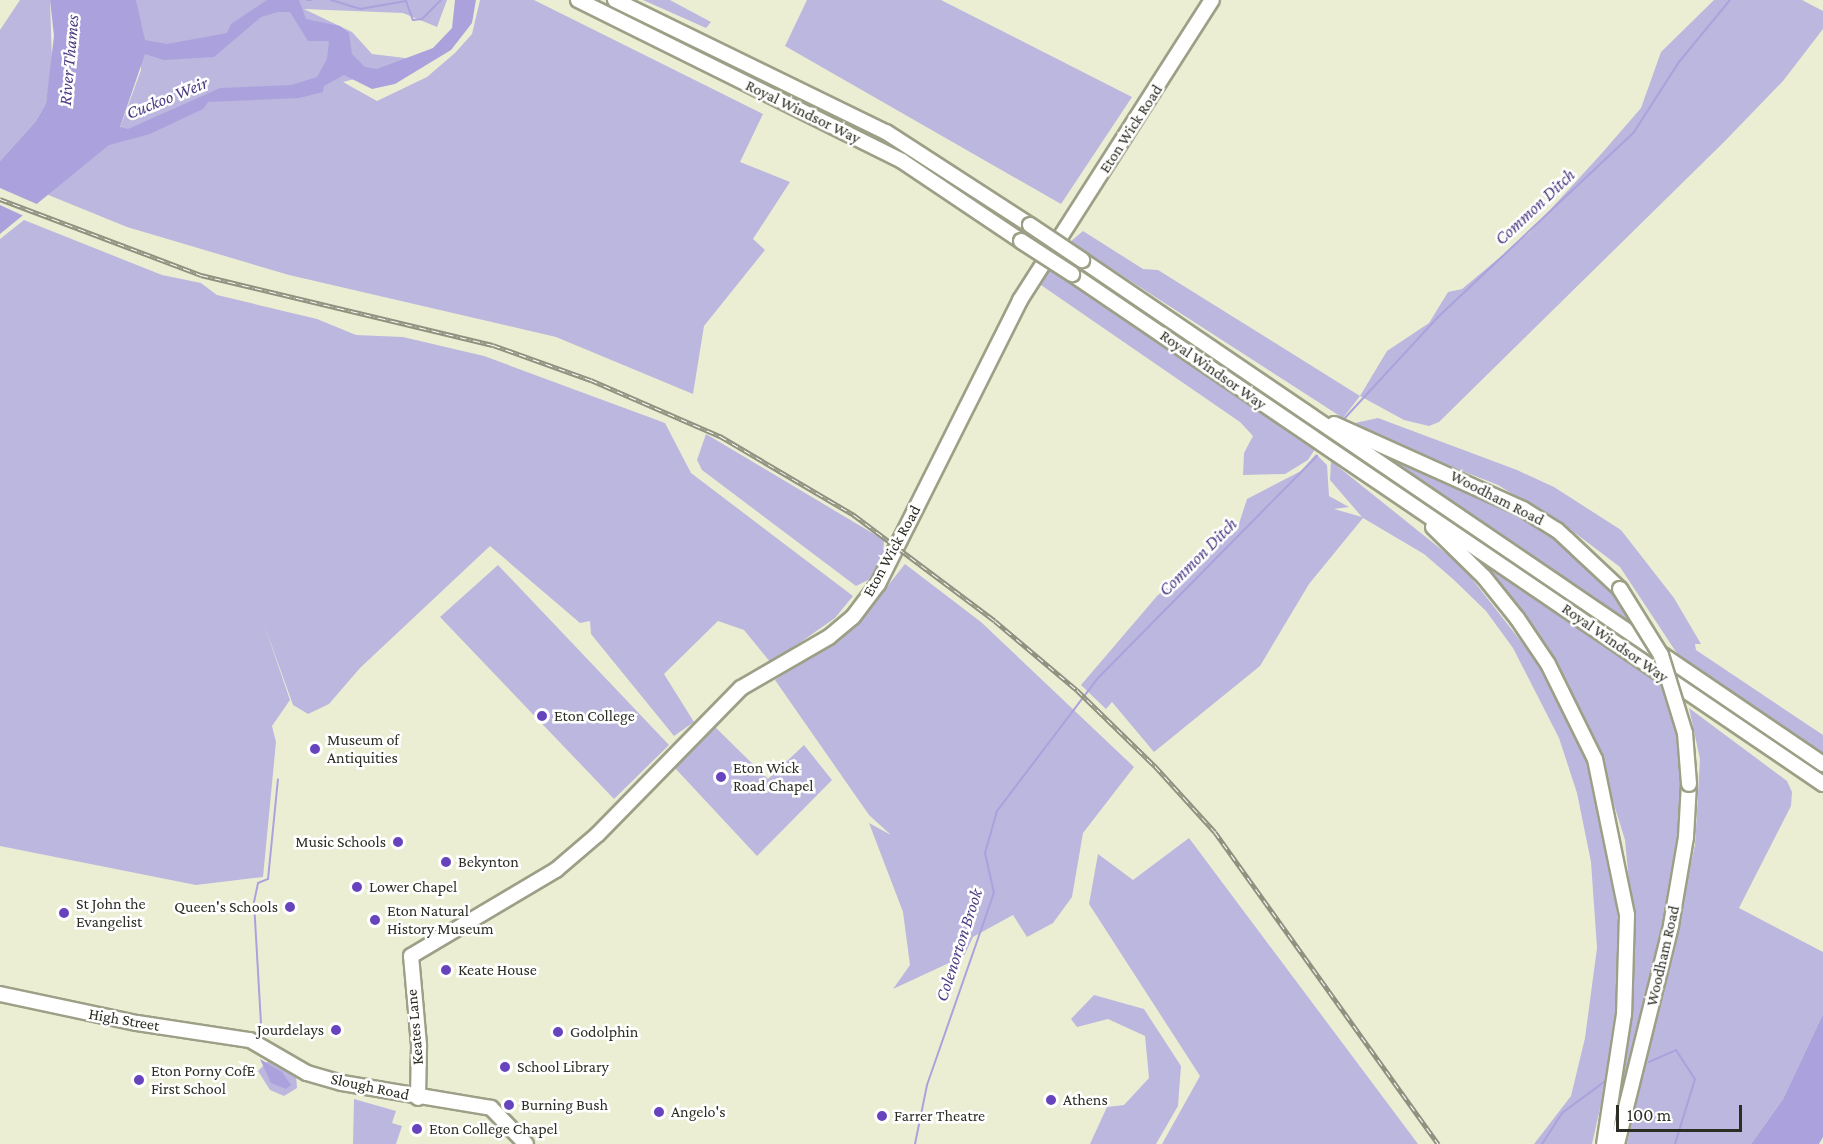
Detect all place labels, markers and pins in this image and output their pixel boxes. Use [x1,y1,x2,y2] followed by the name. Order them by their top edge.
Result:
[554,706,635,726] place label: Eton College
[535,709,549,723] marker: Eton College
[327,730,399,768] place label: Museum of Antiquities
[308,742,322,756] marker: Museum of Antiquities
[733,758,814,796] place label: Eton Wick Road Chapel
[714,770,728,784] marker: Eton Wick Road Chapel
[295,832,386,852] place label: Music Schools
[391,835,405,849] marker: Music Schools
[458,852,519,872] place label: Bekynton
[439,855,453,869] marker: Bekynton
[369,877,457,897] place label: Lower Chapel
[350,880,364,894] marker: Lower Chapel
[76,894,146,932] place label: St John the Evangelist
[174,897,278,917] place label: Queen's Schools
[283,900,297,914] marker: Queen's Schools
[387,901,494,939] place label: Eton Natural History Museum
[57,906,71,920] marker: St John the Evangelist
[368,913,382,927] marker: Eton Natural History Museum
[458,960,537,980] place label: Keate House
[439,963,453,977] marker: Keate House
[257,1020,324,1040] place label: Jourdelays
[570,1022,638,1042] place label: Godolphin
[329,1023,343,1037] marker: Jourdelays
[551,1025,565,1039] marker: Godolphin
[517,1057,609,1077] place label: School Library
[498,1060,512,1074] marker: School Library
[151,1061,255,1099] place label: Eton Porny CofE First School
[132,1073,146,1087] marker: Eton Porny CofE First School
[1063,1090,1108,1110] place label: Athens
[1044,1093,1058,1107] marker: Athens
[521,1095,608,1115] place label: Burning Bush
[502,1098,516,1112] marker: Burning Bush
[671,1102,725,1122] place label: Angelo's
[652,1105,666,1119] marker: Angelo's
[894,1106,985,1126] place label: Farrer Theatre
[875,1109,889,1123] marker: Farrer Theatre
[429,1119,558,1139] place label: Eton College Chapel
[410,1122,424,1136] marker: Eton College Chapel

